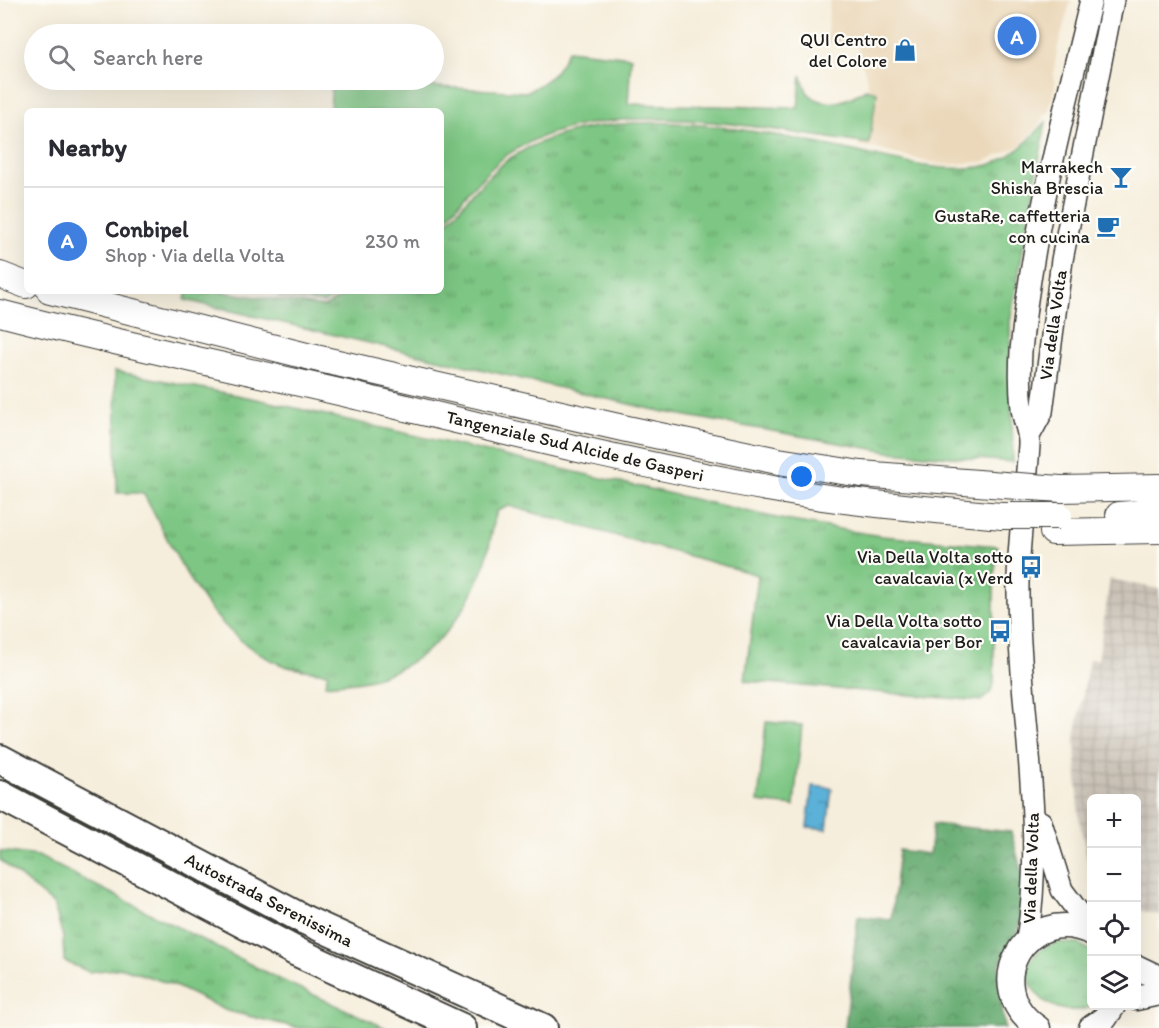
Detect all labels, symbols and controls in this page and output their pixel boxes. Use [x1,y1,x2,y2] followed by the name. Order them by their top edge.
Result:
[998,14,1036,58] pin: A
[24,24,444,90] search box
[800,29,887,72] place label: QUI Centro del Colore
[892,37,918,63] shop icon: QUI Centro del Colore
[45,41,78,74] icon: search
[93,44,203,71] text: Search here
[48,131,127,163] text: Nearby
[991,156,1103,199] place label: Marrakech Shisha Brescia
[1108,164,1134,190] bar icon: Marrakech Shisha Brescia
[934,205,1091,248] place label: GustaRe, caffetteria con cucina
[1095,213,1121,239] cafe icon: GustaRe, caffetteria con cucina
[105,216,188,243] text: Conbipel
[61,229,74,253] text: A
[365,229,420,253] text: 230 m
[105,243,285,267] text: Shop · Via della Volta
[1034,268,1072,382] street label: Via della Volta
[444,406,706,486] street label: Tangenziale Sud Alcide de Gasperi
[787,462,816,491] your location
[857,546,1013,589] place label: Via Della Volta sotto cavalcavia (x Verd
[1018,554,1044,580] bus stop icon: Via Della Volta sotto cavalcavia (x Verd
[826,610,982,653] place label: Via Della Volta sotto cavalcavia per Bor
[987,618,1013,644] bus stop icon: Via Della Volta sotto cavalcavia per Bor
[1087,794,1141,1010] map controls
[1087,794,1141,848] button: +
[1018,811,1044,924] street label: Via della Volta
[181,848,357,952] street label: Autostrada Serenissima
[1087,848,1141,902] button: −
[1087,902,1141,956] button: locate
[1087,956,1141,1010] button: layers

